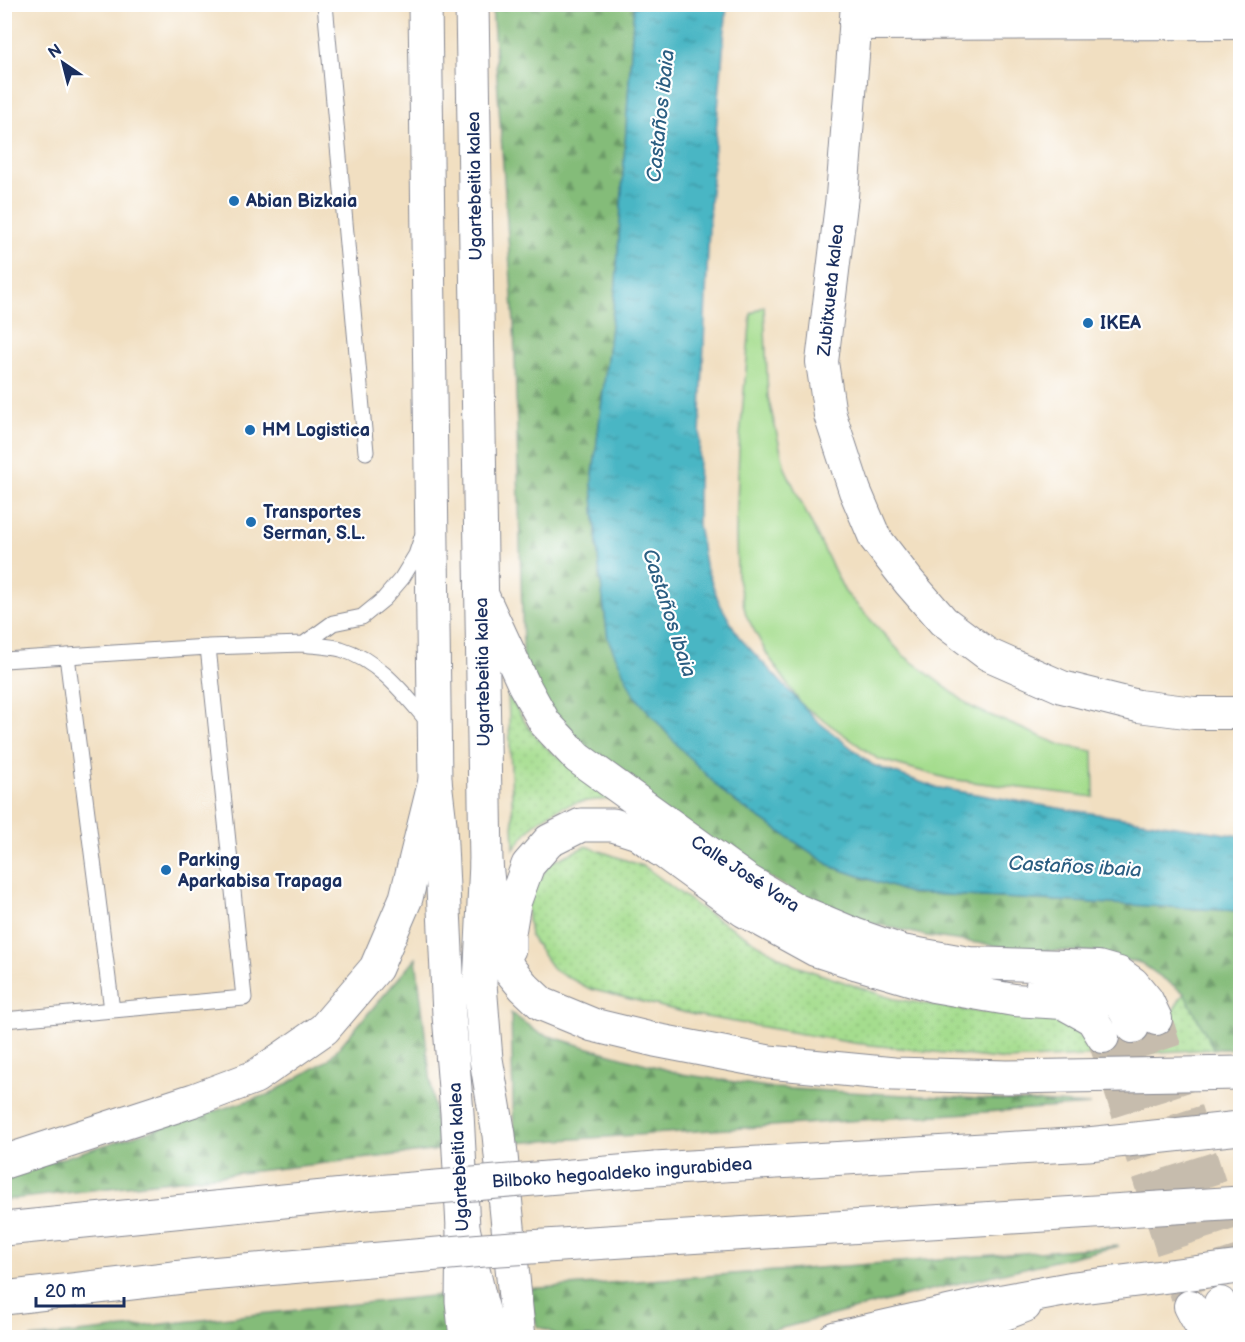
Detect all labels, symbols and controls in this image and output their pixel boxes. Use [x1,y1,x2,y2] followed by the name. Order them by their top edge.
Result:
[33,33,93,93] north arrow
[45,41,66,63] text: N
[642,48,680,184] water label: Castaños ibaia
[463,111,487,261] street label: Ugartebeitia kalea
[245,191,357,212] place label: Abian Bizkaia
[227,194,241,208] marker: Abian Bizkaia
[814,223,848,358] street label: Zubitxueta kalea
[1100,313,1142,334] place label: IKEA
[1081,316,1095,330] marker: IKEA
[262,420,370,441] place label: HM Logistica
[243,423,257,437] marker: HM Logistica
[263,502,365,544] place label: Transportes Serman, S.L.
[244,515,258,529] marker: Transportes Serman, S.L.
[637,546,701,680] water label: Castaños ibaia
[471,597,495,747] street label: Ugartebeitia kalea
[687,831,803,917] street label: Calle José Vara
[177,850,342,892] place label: Parking Aparkabisa Trapaga
[1008,852,1142,882] water label: Castaños ibaia
[159,863,173,877] marker: Parking Aparkabisa Trapaga
[445,1082,473,1232] street label: Ugartebeitia kalea
[491,1153,753,1193] street label: Bilboko hegoaldeko ingurabidea
[36,1270,124,1308] scale bar
[45,1281,86,1302] text: 20 m

